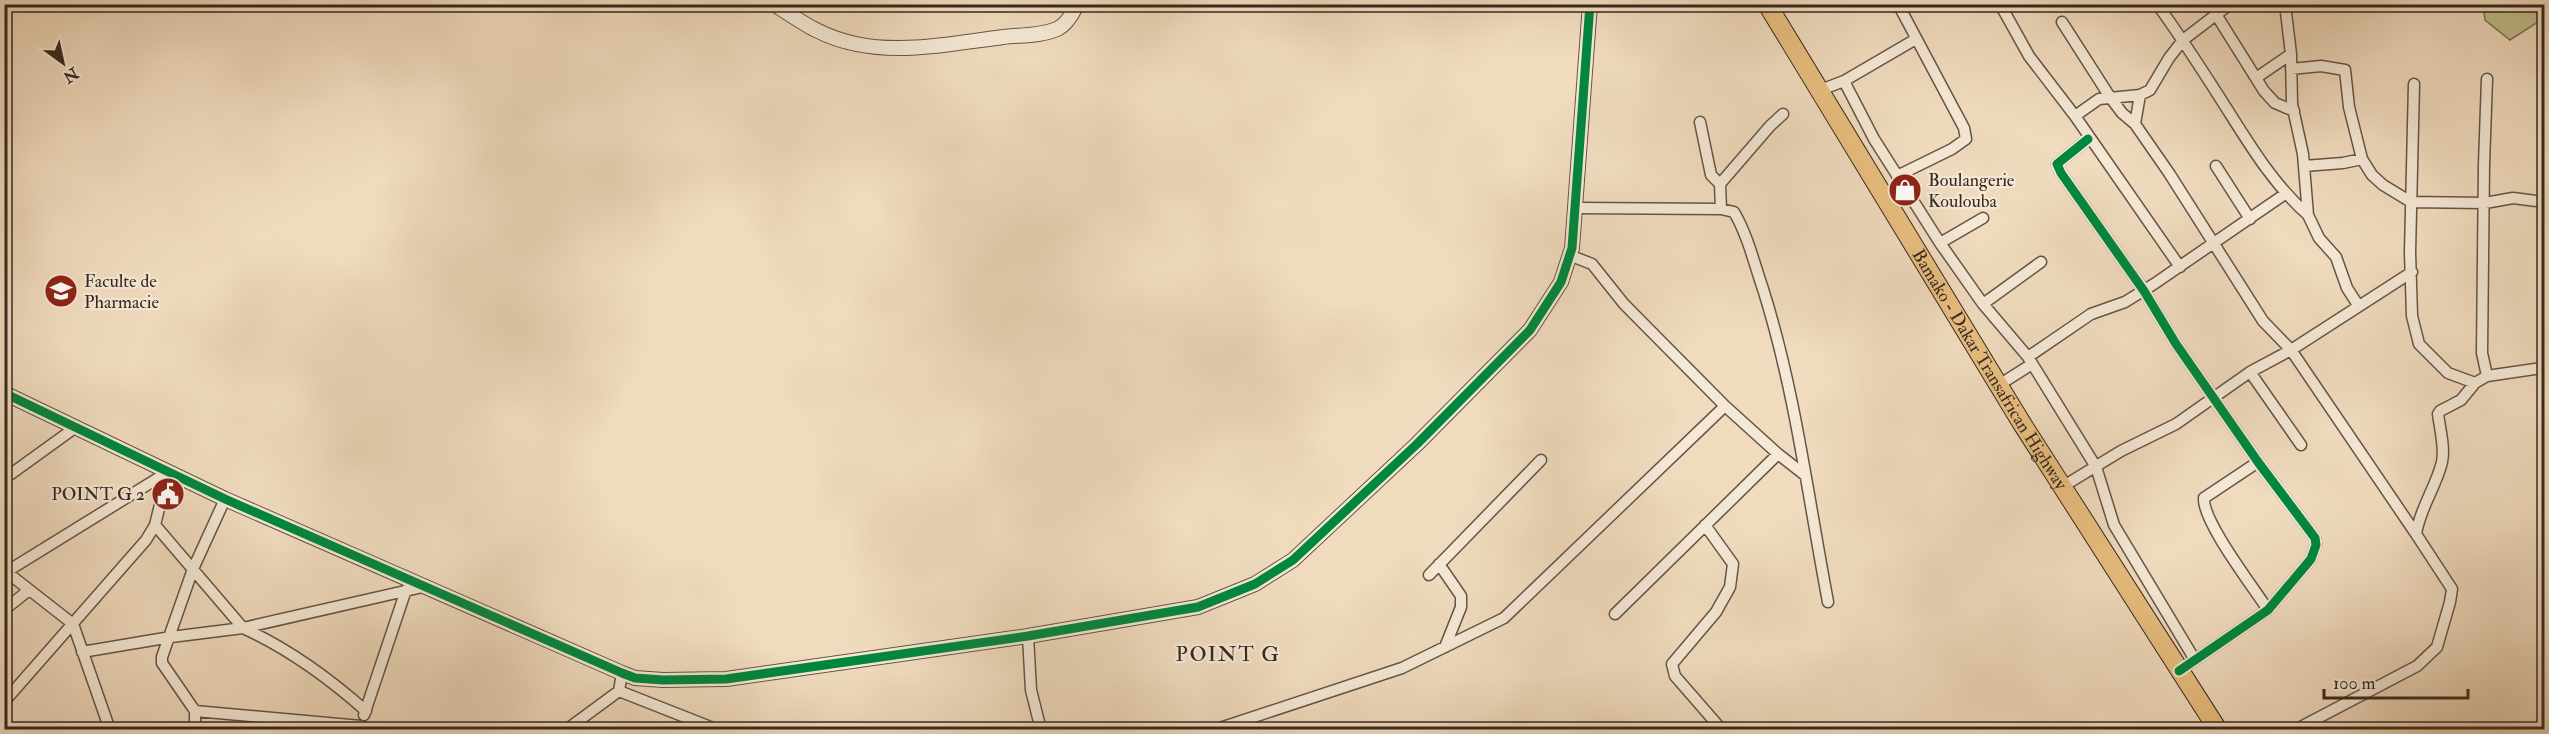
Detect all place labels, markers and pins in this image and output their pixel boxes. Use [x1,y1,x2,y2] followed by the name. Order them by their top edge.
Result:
[1928,169,2015,213] place label: Boulangerie Koulouba
[1887,172,1923,208] shop icon: Boulangerie Koulouba
[84,270,159,314] place label: Faculte de Pharmacie
[43,273,79,309] school or university icon: Faculte de Pharmacie
[150,476,186,512] public building icon: POINT G 2
[51,483,145,506] place label: POINT G 2

